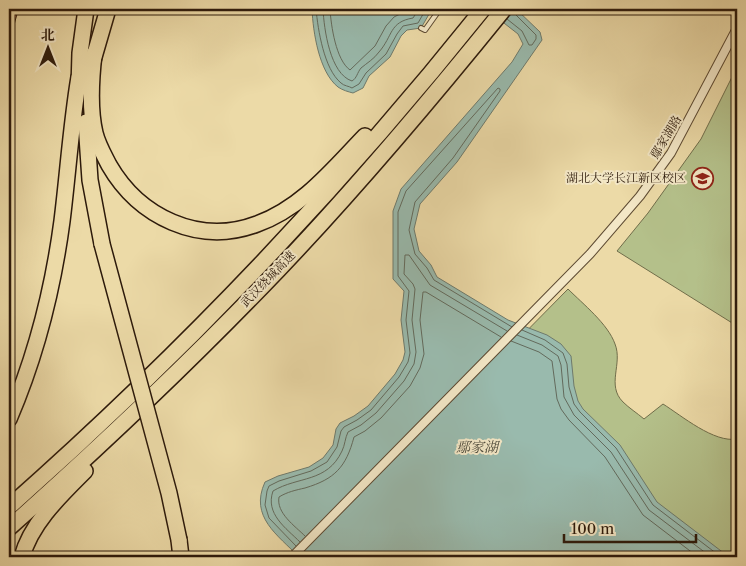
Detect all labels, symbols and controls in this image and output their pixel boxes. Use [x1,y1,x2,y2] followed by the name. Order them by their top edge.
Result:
[22,22,72,72] north arrow
[41,26,55,44] text: 北
[647,112,684,161] street label: 鄢家湖路
[690,166,714,190] school or university icon: 湖北大学长江新区校区
[566,170,686,185] place label: 湖北大学长江新区校区
[237,248,298,310] street label: 武汉绕城高速
[456,438,501,456] water label: 鄢家湖
[564,511,696,543] scale bar
[571,519,614,538] text: 100 m

